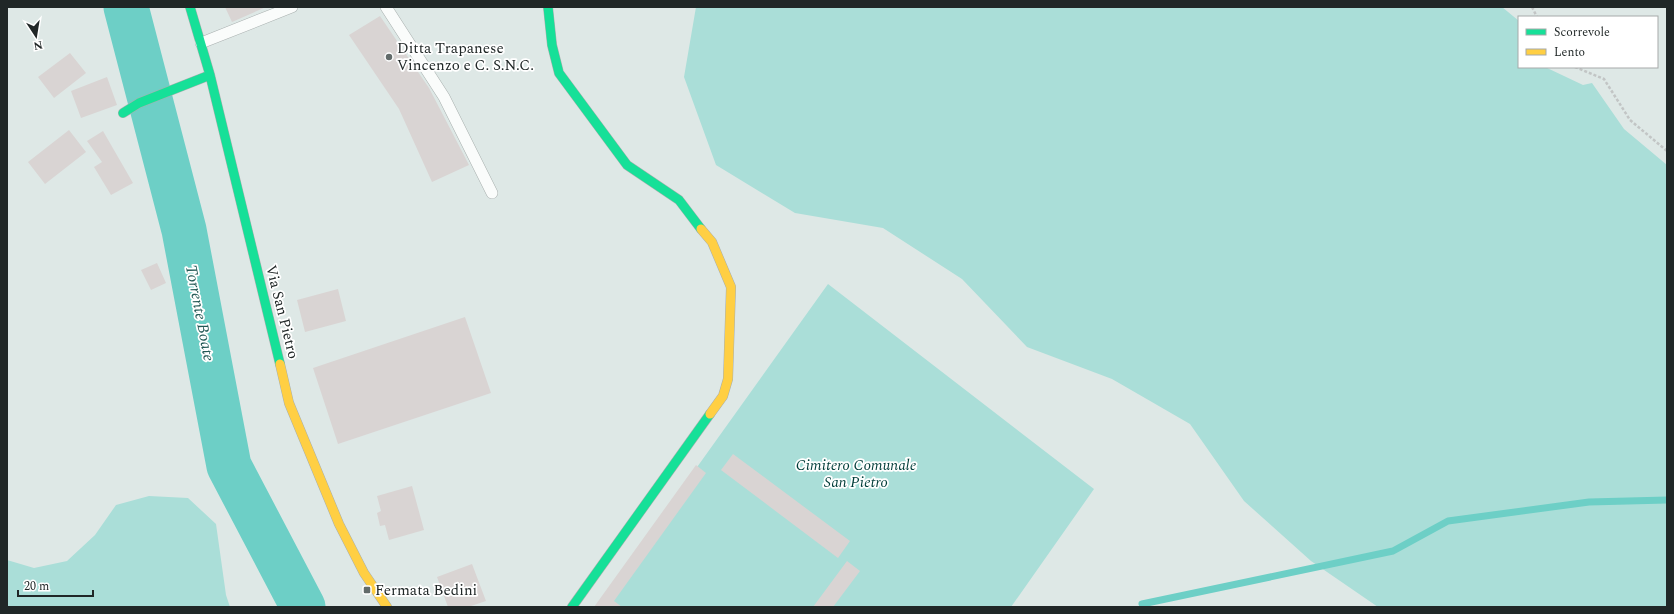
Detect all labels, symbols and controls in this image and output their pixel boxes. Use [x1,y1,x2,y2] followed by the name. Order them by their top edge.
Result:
[16,16,56,56] north arrow
[1518,16,1658,68] legend
[1554,23,1610,42] text: Scorrevole
[32,36,44,55] text: N
[397,37,534,77] place label: Ditta Trapanese Vincenzo e C. S.N.C.
[1554,43,1585,62] text: Lento
[384,52,394,62] marker: Ditta Trapanese Vincenzo e C. S.N.C.
[179,263,221,363] water label: Torrente Boate
[259,263,305,361] street label: Via San Pietro
[796,454,917,494] park label: Cimitero Comunale San Pietro
[18,572,93,598] scale bar
[24,577,49,596] text: 20 m
[375,579,477,602] place label: Fermata Bedini
[362,585,372,595] marker: Fermata Bedini

